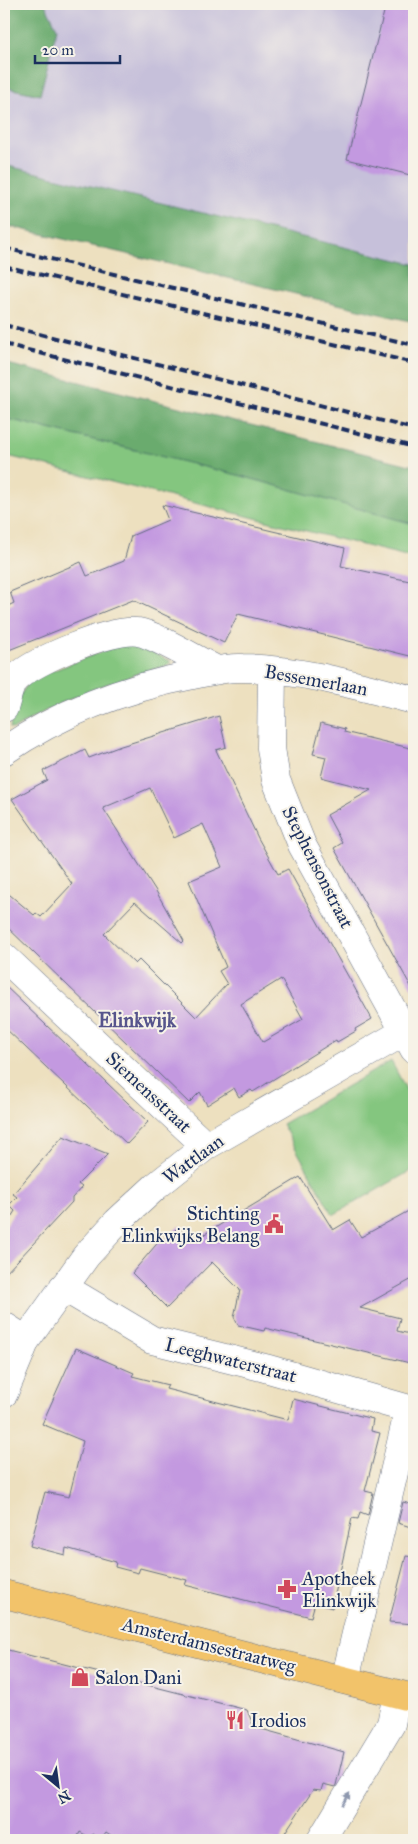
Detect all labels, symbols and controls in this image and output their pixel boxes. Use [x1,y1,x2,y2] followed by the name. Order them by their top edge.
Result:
[35,32,120,64] scale bar
[42,41,74,59] text: 20 m
[263,660,369,700] street label: Bessemerlaan
[277,802,359,932] street label: Stephensonstraat
[98,1008,177,1033] district label: Elinkwijk
[101,1047,197,1138] street label: Siemensstraat
[158,1129,228,1189] street label: Wattlaan
[121,1202,259,1248] place label: Stichting Elinkwijks Belang
[263,1213,285,1235] public building icon: Stichting Elinkwijks Belang
[163,1333,299,1389] street label: Leeghwaterstraat
[301,1567,376,1612] place label: Apotheek Elinkwijk
[276,1578,298,1600] pharmacy icon: Apotheek Elinkwijk
[118,1612,298,1679] street label: Amsterdamsestraatweg
[69,1666,91,1688] shop icon: Salon Dani
[95,1666,182,1689] place label: Salon Dani
[224,1709,246,1731] restaurant icon: Irodios
[250,1709,306,1732] place label: Irodios
[32,1762,82,1812] north arrow
[55,1787,73,1807] text: N
[341,1792,350,1805] one-way arrow

